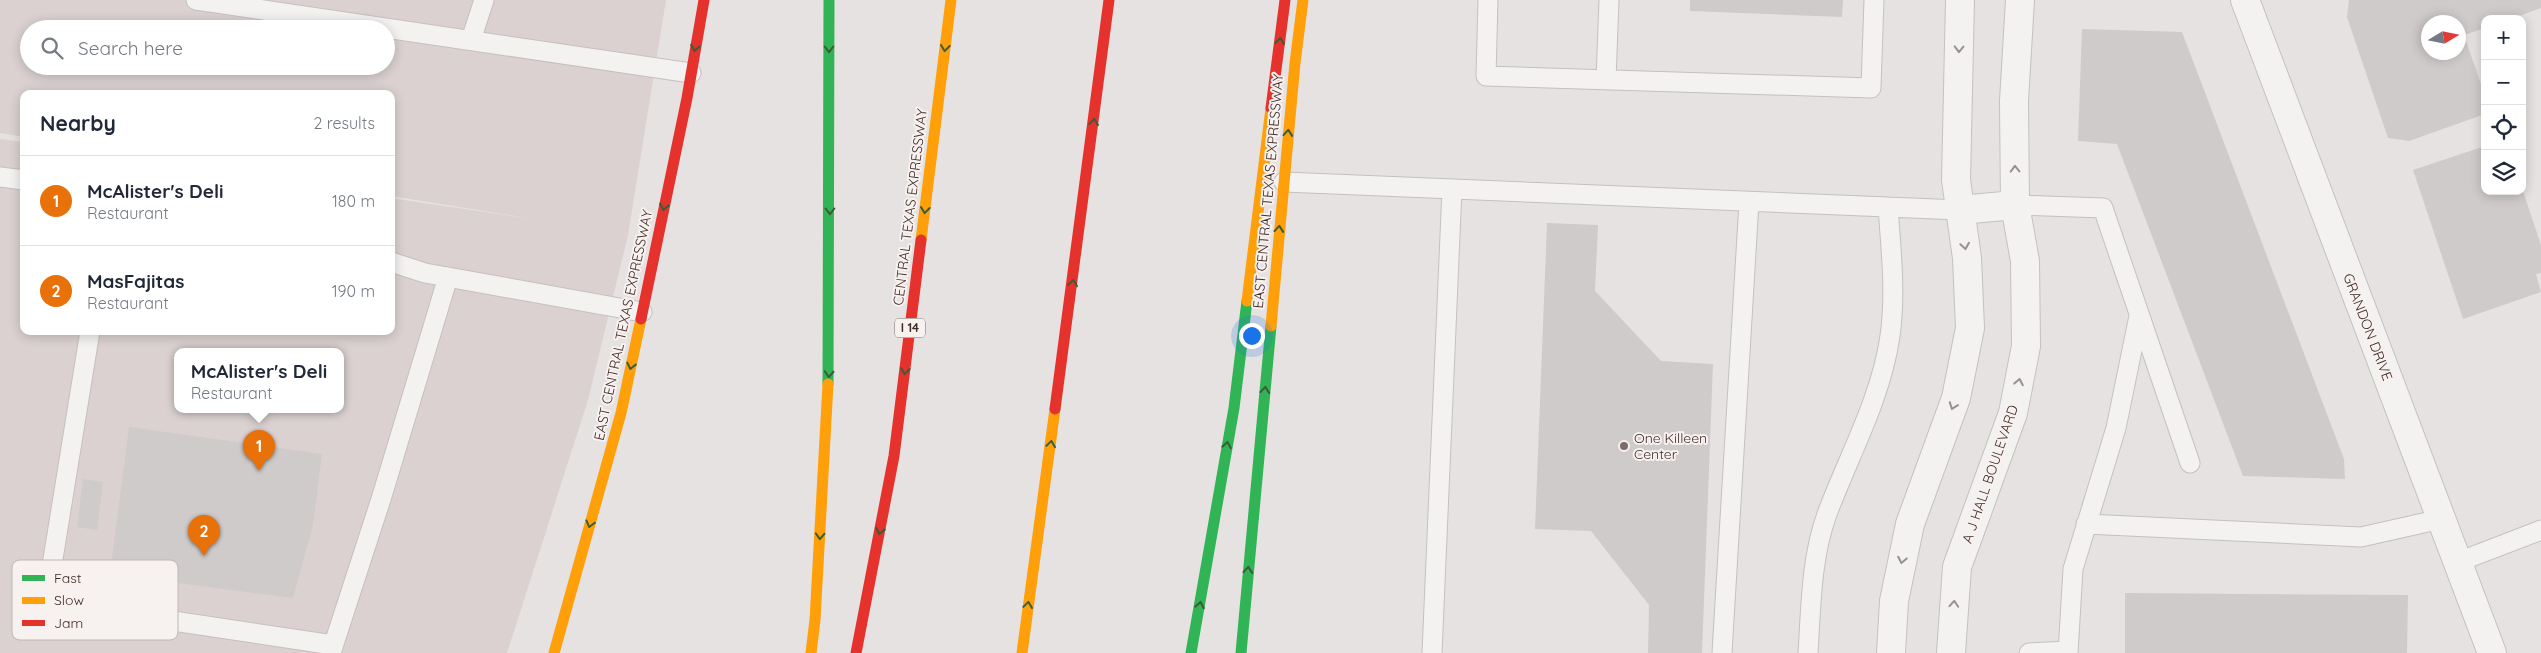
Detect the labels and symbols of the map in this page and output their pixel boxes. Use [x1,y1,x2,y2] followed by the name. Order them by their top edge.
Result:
[2421,15,2466,60] north arrow
[1274,37,1285,45] one-way arrow
[691,44,701,52] one-way arrow
[824,45,834,53] one-way arrow
[940,45,951,53] one-way arrow
[1954,45,1964,53] one-way arrow
[1249,73,1287,309] street label: EAST CENTRAL TEXAS EXPRESSWAY
[889,107,931,307] street label: CENTRAL TEXAS EXPRESSWAY
[1088,117,1099,125] one-way arrow
[1282,129,1293,137] one-way arrow
[2010,165,2020,172] one-way arrow
[659,203,670,212] one-way arrow
[920,206,931,214] one-way arrow
[824,207,835,215] one-way arrow
[590,208,656,442] street label: EAST CENTRAL TEXAS EXPRESSWAY
[1274,224,1285,232] one-way arrow
[1959,242,1970,250] one-way arrow
[2339,271,2397,383] street label: GRANDON DRIVE
[1067,278,1078,286] one-way arrow
[895,318,925,338] road number: I 14
[1239,323,1265,349] your location
[626,362,636,371] one-way arrow
[900,367,911,375] one-way arrow
[824,370,834,378] one-way arrow
[2013,378,2023,387] one-way arrow
[1259,386,1270,394] one-way arrow
[1949,401,1959,410] one-way arrow
[1958,402,2022,546] street label: A J HALL BOULEVARD
[1634,429,1707,463] place label: One Killeen Center
[243,430,275,471] pin: 1
[1045,439,1056,447] one-way arrow
[1618,440,1630,452] marker: One Killeen Center
[1222,441,1232,449] one-way arrow
[188,515,220,556] pin: 2
[585,519,596,528] one-way arrow
[875,527,885,536] one-way arrow
[815,532,826,540] one-way arrow
[1898,555,1908,564] one-way arrow
[12,560,178,640] legend
[1243,565,1254,573] one-way arrow
[54,569,82,587] text: Fast
[54,591,84,609] text: Slow
[1023,600,1033,609] one-way arrow
[1949,600,1960,608] one-way arrow
[1194,601,1204,610] one-way arrow
[54,614,83,632] text: Jam

